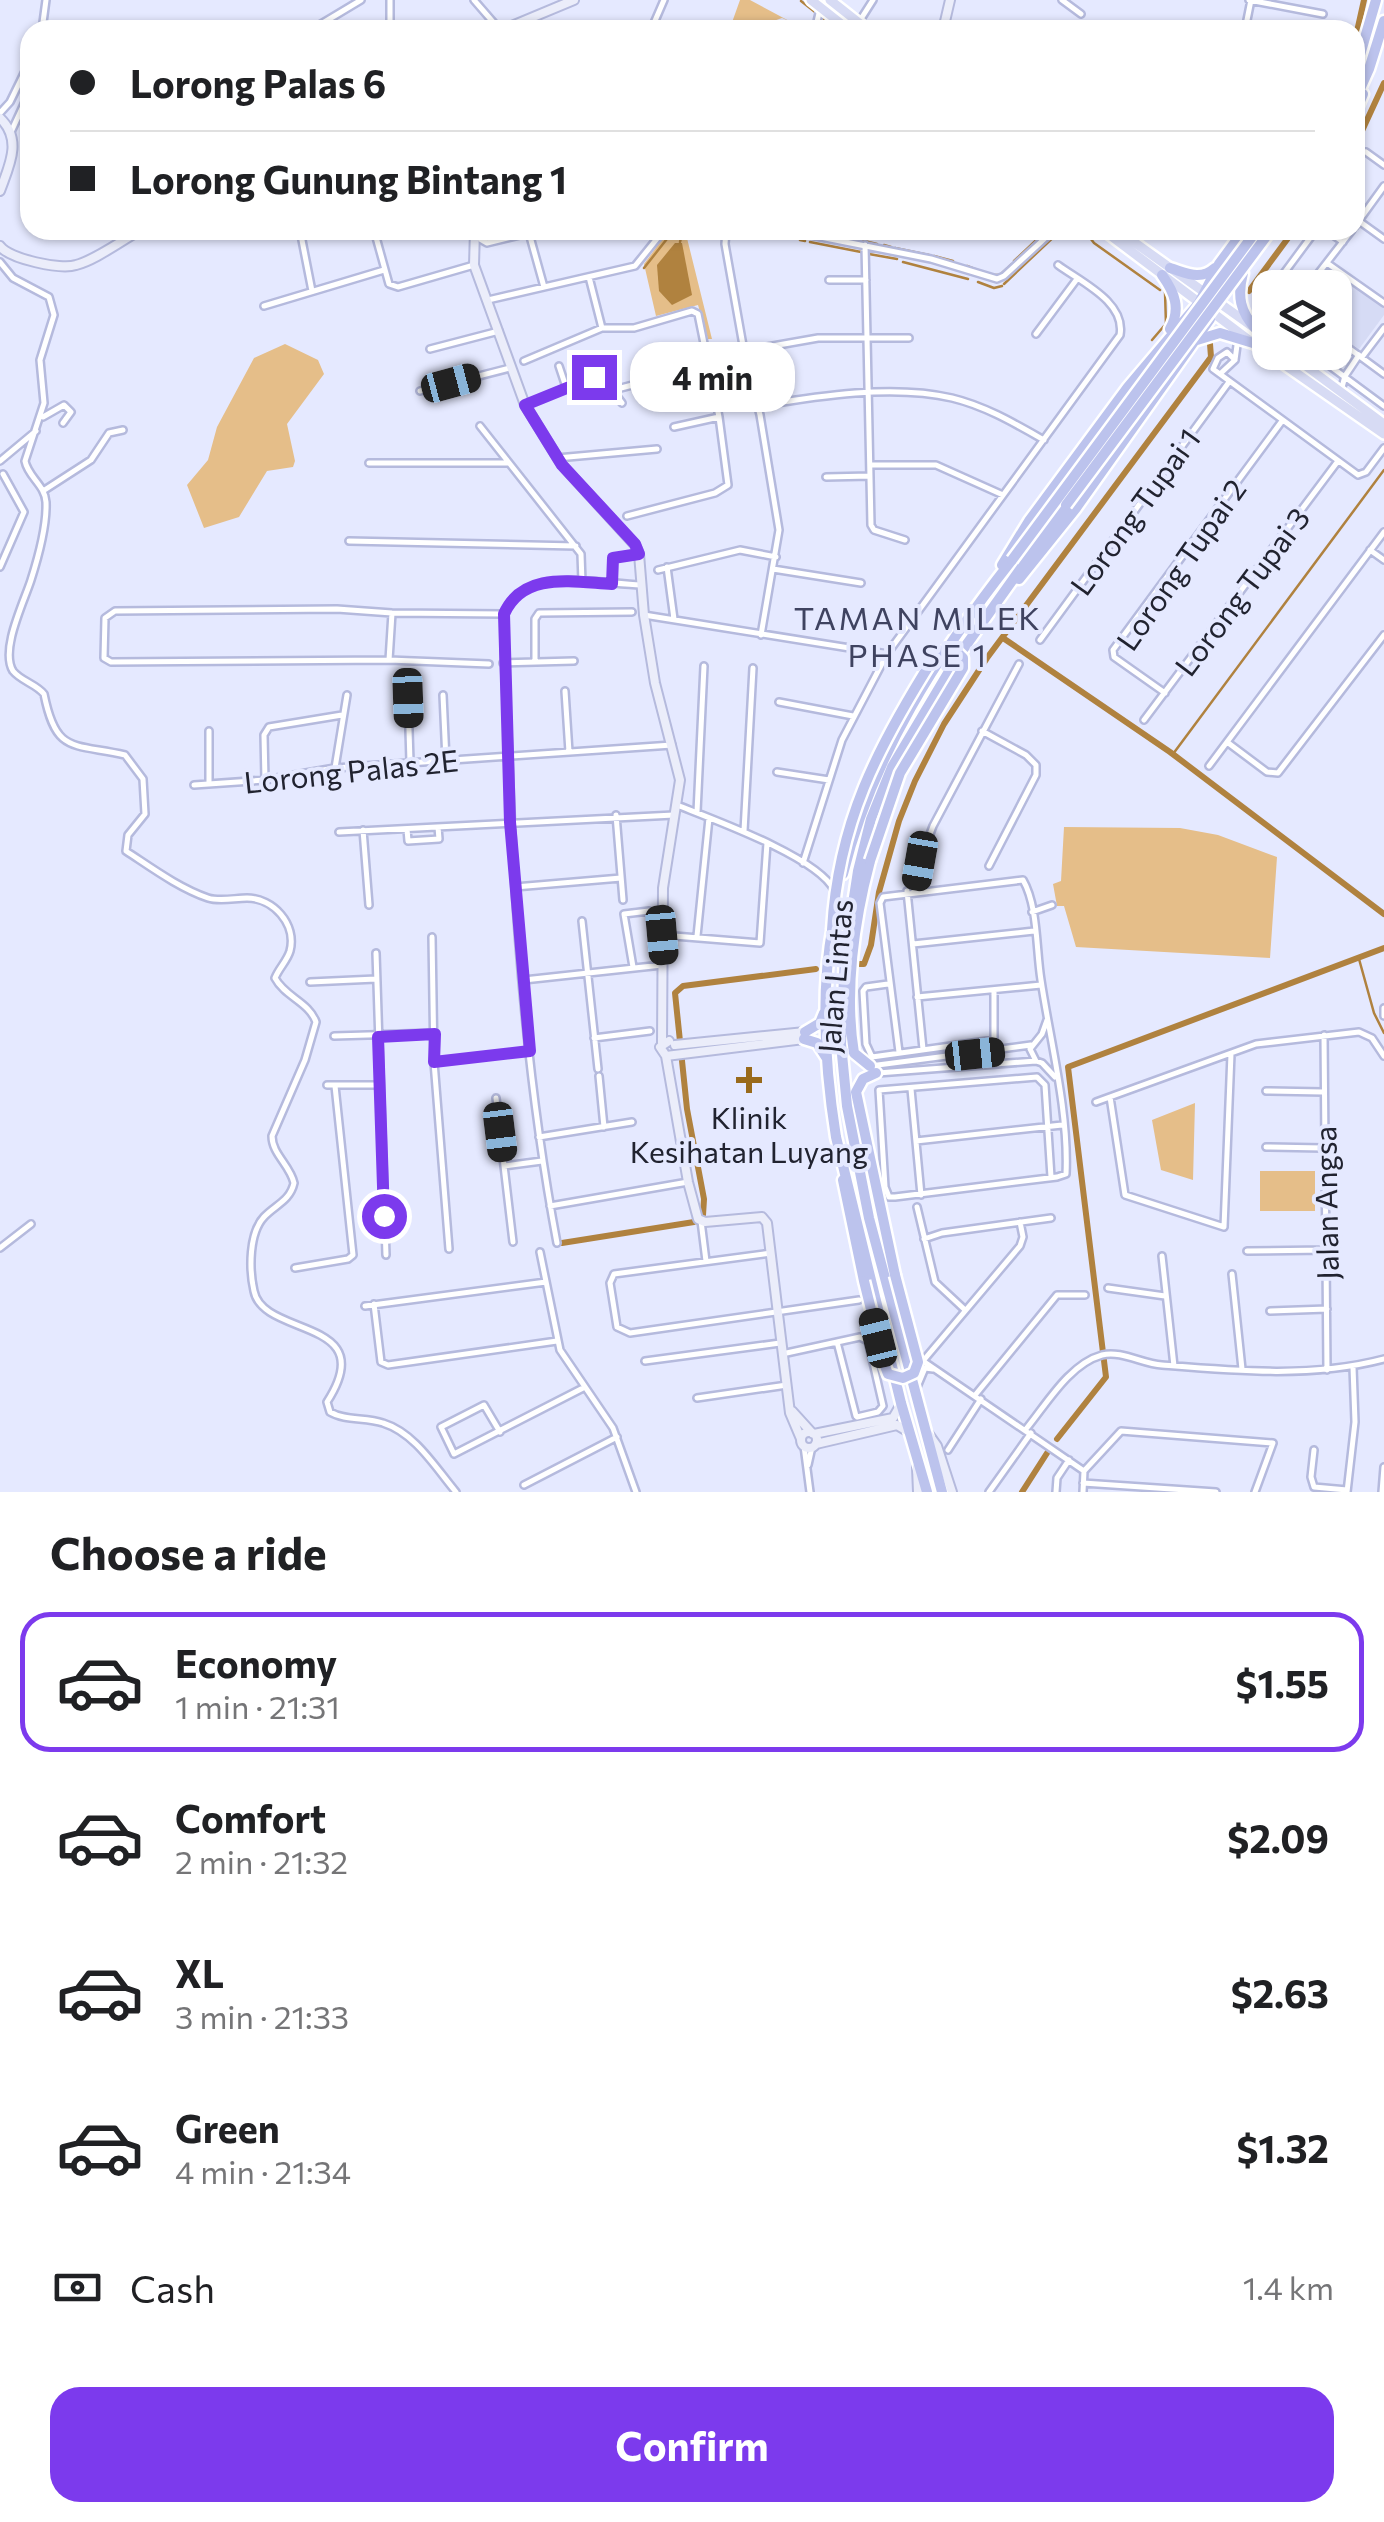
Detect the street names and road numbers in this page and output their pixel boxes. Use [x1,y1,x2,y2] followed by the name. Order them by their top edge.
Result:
[1061,420,1207,602] street label: Lorong Tupai 1
[1107,471,1253,657] street label: Lorong Tupai 2
[1166,500,1316,682] street label: Lorong Tupai 3
[242,740,460,800] street label: Lorong Palas 2E
[809,897,859,1055] street label: Jalan Lintas
[1305,1126,1345,1280] street label: Jalan Angsa

